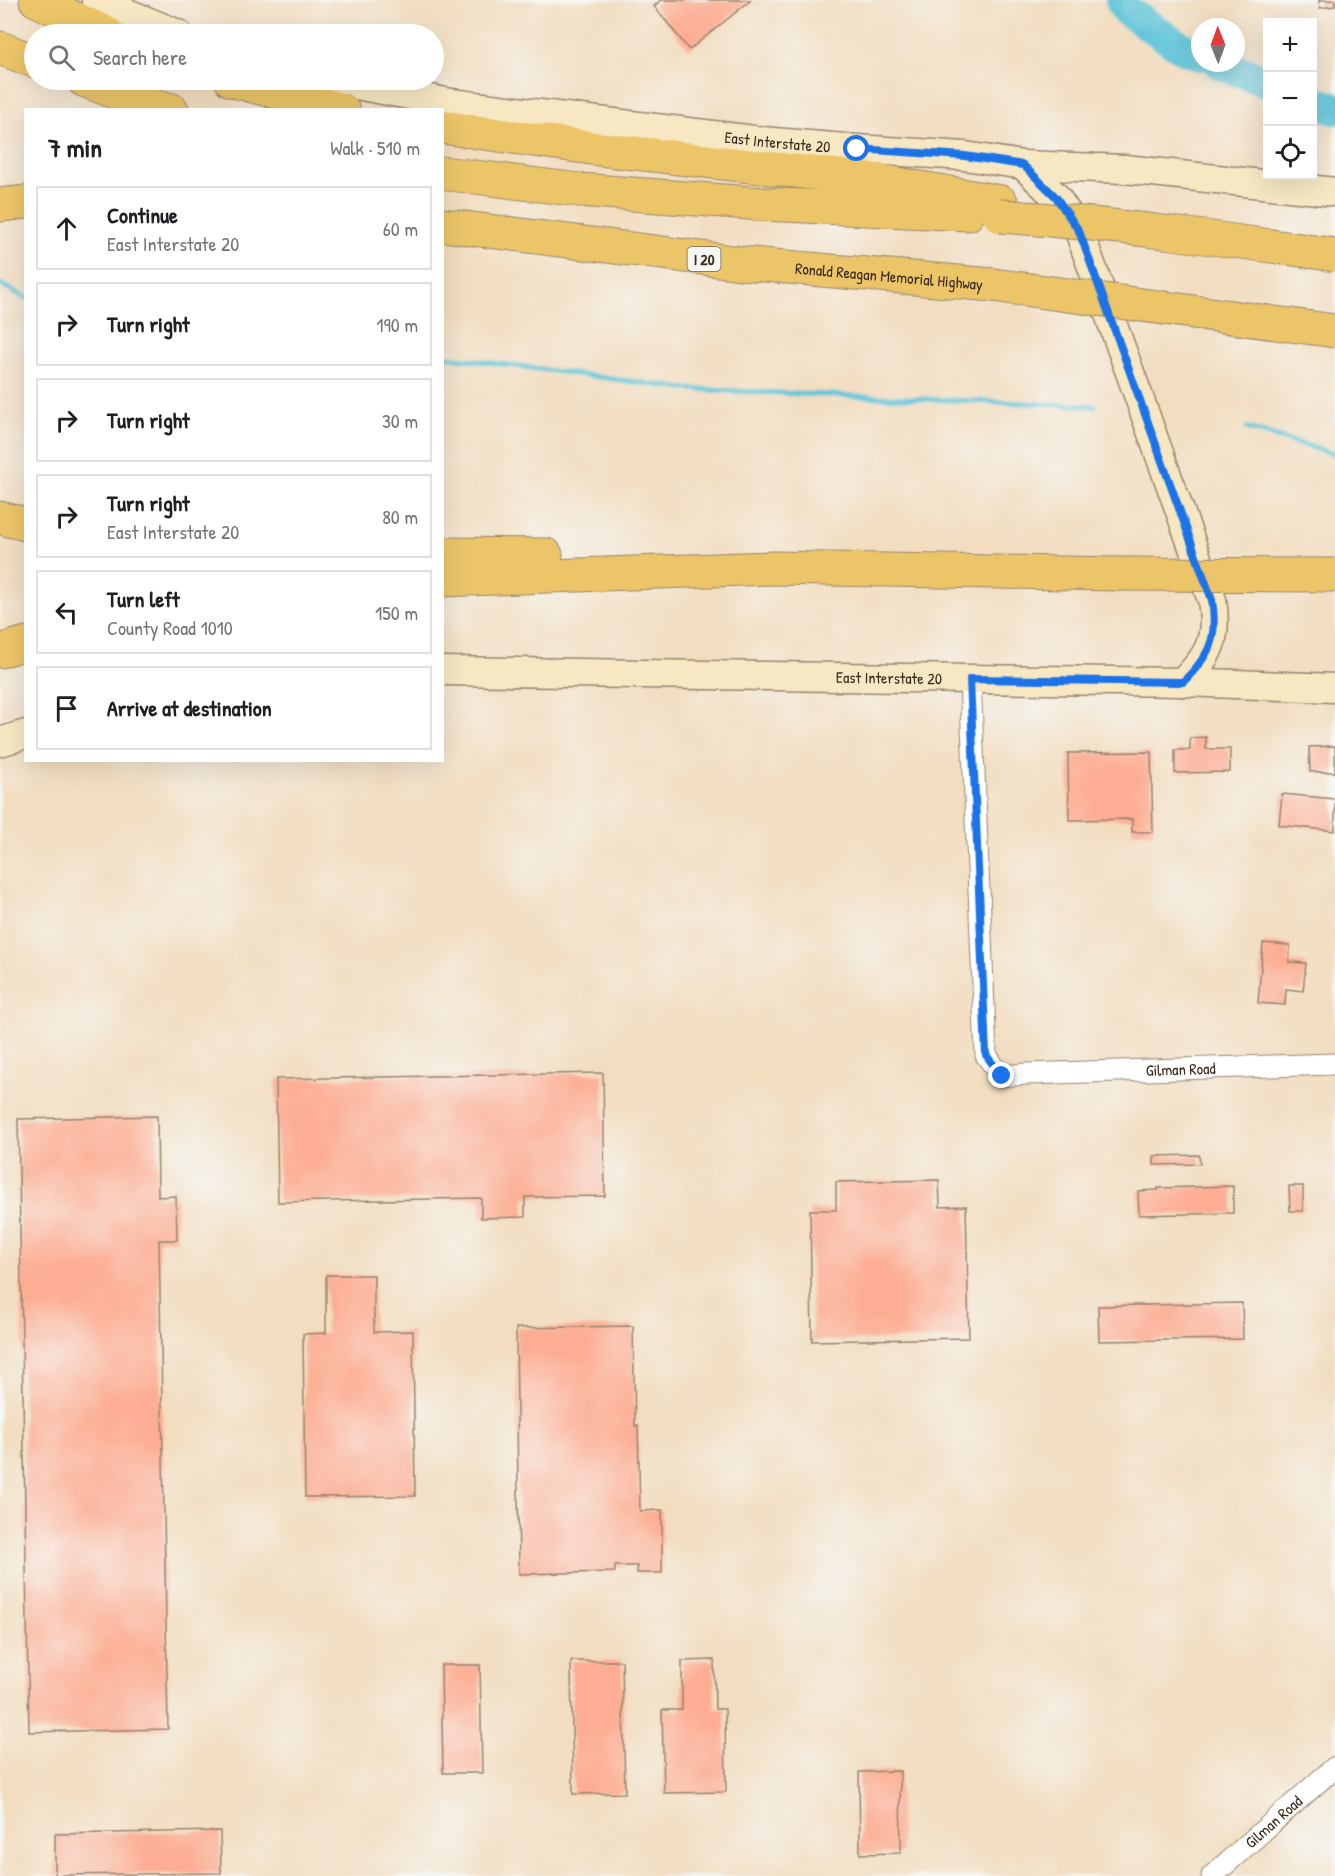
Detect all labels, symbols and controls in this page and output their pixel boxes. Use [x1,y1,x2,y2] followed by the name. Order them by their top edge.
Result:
[1191,18,1245,72] north arrow
[1263,18,1317,180] map controls
[1263,18,1317,72] button: +
[24,24,444,90] search box
[45,41,78,74] icon: search
[93,42,187,72] text: Search here
[1263,72,1317,126] button: −
[723,126,831,158] street label: East Interstate 20
[1263,126,1317,180] button: locate
[48,130,102,165] text: 7 min
[330,134,420,161] text: Walk · 510 m
[843,135,869,161] route start
[107,200,178,230] text: Continue
[50,212,83,245] icon: ahead
[383,215,418,242] text: 60 m
[107,230,239,257] text: East Interstate 20
[688,247,720,271] road number: I 20
[794,257,984,295] street label: Ronald Reagan Memorial Highway
[50,308,83,341] icon: right
[107,309,190,339] text: Turn right
[376,311,418,338] text: 190 m
[50,404,83,437] icon: right
[107,405,190,435] text: Turn right
[382,407,418,434] text: 30 m
[107,488,190,518] text: Turn right
[50,500,83,533] icon: right
[382,503,418,530] text: 80 m
[107,518,239,545] text: East Interstate 20
[107,584,180,614] text: Turn left
[50,596,83,629] icon: left
[375,599,418,626] text: 150 m
[107,614,233,641] text: County Road 1010
[836,666,942,689] street label: East Interstate 20
[50,692,83,725] icon: arrive
[107,693,272,723] text: Arrive at destination
[1145,1057,1216,1081] street label: Gilman Road
[988,1062,1014,1088] route end
[1240,1790,1307,1853] street label: Gilman Road

